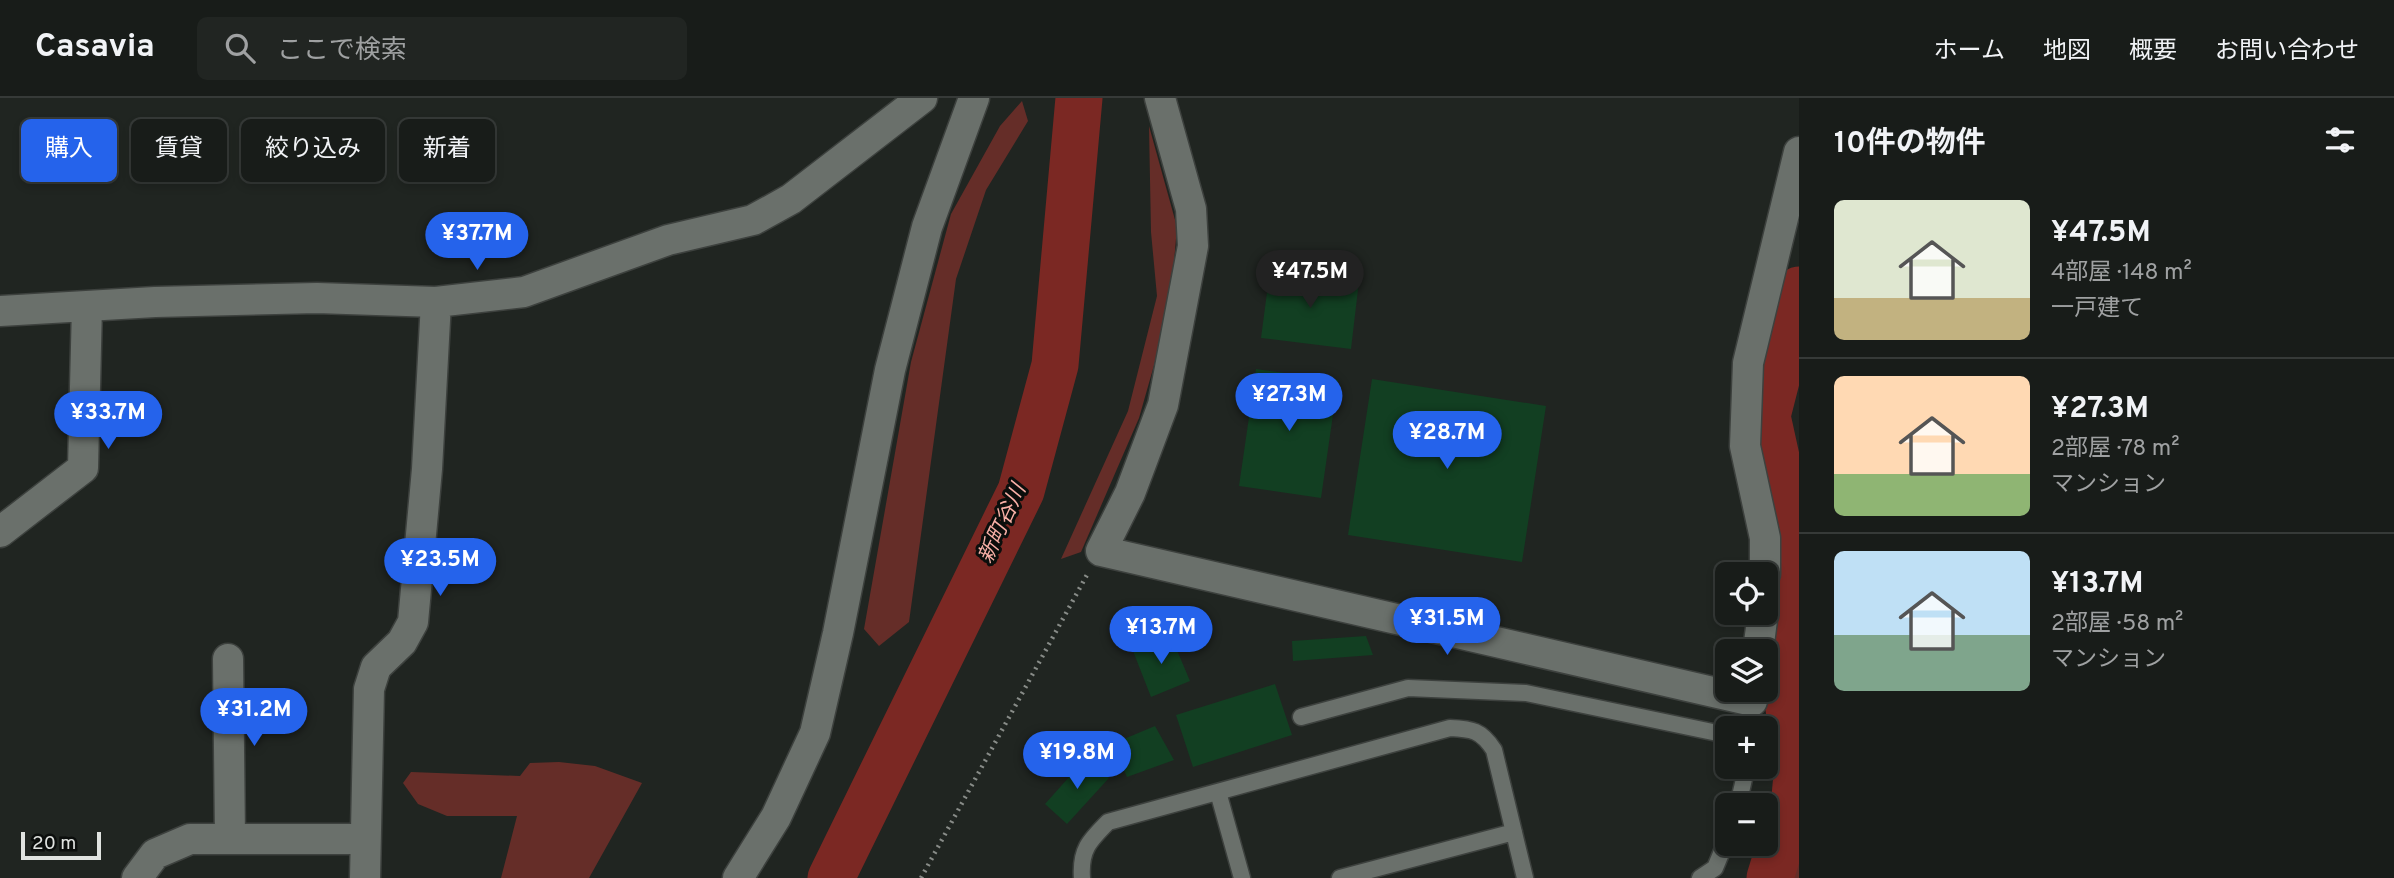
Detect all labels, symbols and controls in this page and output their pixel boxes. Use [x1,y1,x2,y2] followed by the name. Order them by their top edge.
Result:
[197,17,687,80] search box
[35,27,155,69] text: Casavia
[221,29,259,67] icon: search
[277,35,407,68] text: ここで検索
[1934,37,2005,67] text: ホーム
[2043,37,2091,67] text: 地図
[2129,37,2177,67] text: 概要
[2215,37,2359,67] text: お問い合わせ
[21,119,117,182] chip: 購入
[131,119,227,182] chip: 賃貸
[241,119,385,182] chip: 絞り込み
[399,119,495,182] chip: 新着
[2321,121,2359,159] icon: filters
[1834,126,1986,163] text: 10件の物件
[420,212,534,272] pin: ¥37.7M
[2051,215,2151,252] text: ¥47.5M
[441,220,513,249] text: ¥37.7M
[1890,228,1974,312] icon: home
[1253,250,1367,310] pin: ¥47.5M
[1272,258,1348,287] text: ¥47.5M
[2051,259,2192,288] text: 4部屋 · 148 m²
[2051,295,2143,324] text: 一戸建て
[1232,374,1346,433] pin: ¥27.3M
[1251,381,1327,410] text: ¥27.3M
[2051,391,2149,428] text: ¥27.3M
[51,392,165,451] pin: ¥33.7M
[70,399,146,428] text: ¥33.7M
[1890,404,1974,488] icon: home
[1390,412,1504,471] pin: ¥28.7M
[1409,419,1485,448] text: ¥28.7M
[2051,435,2180,464] text: 2部屋 · 78 m²
[2051,471,2166,500] text: マンション
[973,478,1034,568] water label: 新町谷川
[383,538,497,598] pin: ¥23.5M
[400,546,480,575] text: ¥23.5M
[1715,562,1778,856] map controls
[1715,562,1778,625] button: locate
[2051,566,2144,603] text: ¥13.7M
[1890,579,1974,663] icon: home
[1390,598,1504,657] pin: ¥31.5M
[1409,605,1485,634] text: ¥31.5M
[1104,606,1218,666] pin: ¥13.7M
[2051,610,2183,639] text: 2部屋 · 58 m²
[1126,614,1196,643] text: ¥13.7M
[1715,639,1778,702] button: layers
[2051,646,2166,675] text: マンション
[197,688,311,748] pin: ¥31.2M
[216,696,292,725] text: ¥31.2M
[1715,716,1778,779] button: +
[1020,732,1134,791] pin: ¥19.8M
[1039,739,1115,768] text: ¥19.8M
[1715,793,1778,856] button: −
[21,829,102,861] scale bar
[32,832,76,856] text: 20 m

